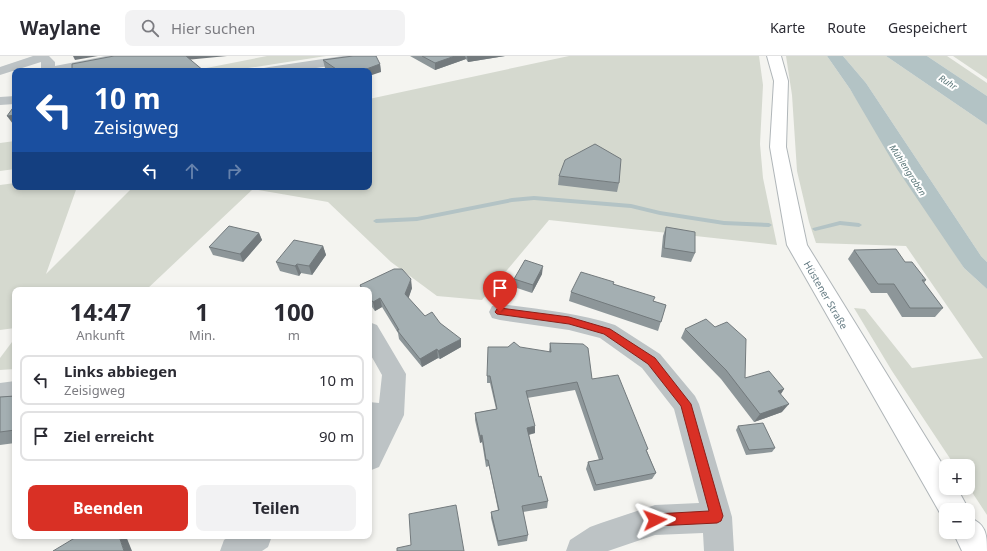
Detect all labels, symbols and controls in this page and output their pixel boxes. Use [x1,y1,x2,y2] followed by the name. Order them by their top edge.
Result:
[125,10,405,46] search box
[20,15,101,41] text: Waylane
[139,17,161,39] icon: search
[171,18,255,38] text: Hier suchen
[770,18,805,37] text: Karte
[827,18,866,37] text: Route
[888,18,967,37] text: Gespeichert
[936,71,960,93] water label: Ruhr
[94,79,161,117] text: 10 m
[28,84,80,136] icon: left
[94,115,179,139] text: Zeisigweg
[887,142,929,198] water label: Mühlengraben
[139,160,161,182] icon: left
[181,160,203,182] icon: ahead
[223,160,245,182] icon: right
[801,258,851,332] street label: Hüstener Straße
[483,271,517,312] pin
[489,277,511,299] icon: arrive
[70,295,131,328] text: 14:47
[195,295,209,328] text: 1
[273,295,314,328] text: 100
[76,326,125,344] text: Ankunft
[189,326,216,344] text: Min.
[288,326,300,344] text: m
[64,361,177,381] text: Links abbiegen
[30,369,52,391] icon: left
[319,370,354,390] text: 10 m
[64,381,125,399] text: Zeisigweg
[30,425,52,447] icon: arrive
[64,426,154,446] text: Ziel erreicht
[319,426,354,446] text: 90 m
[939,459,975,539] map controls
[939,459,975,495] button: +
[28,485,188,531] button: Beenden
[196,485,356,531] button: Teilen
[634,499,676,541] position arrow
[939,503,975,539] button: −

